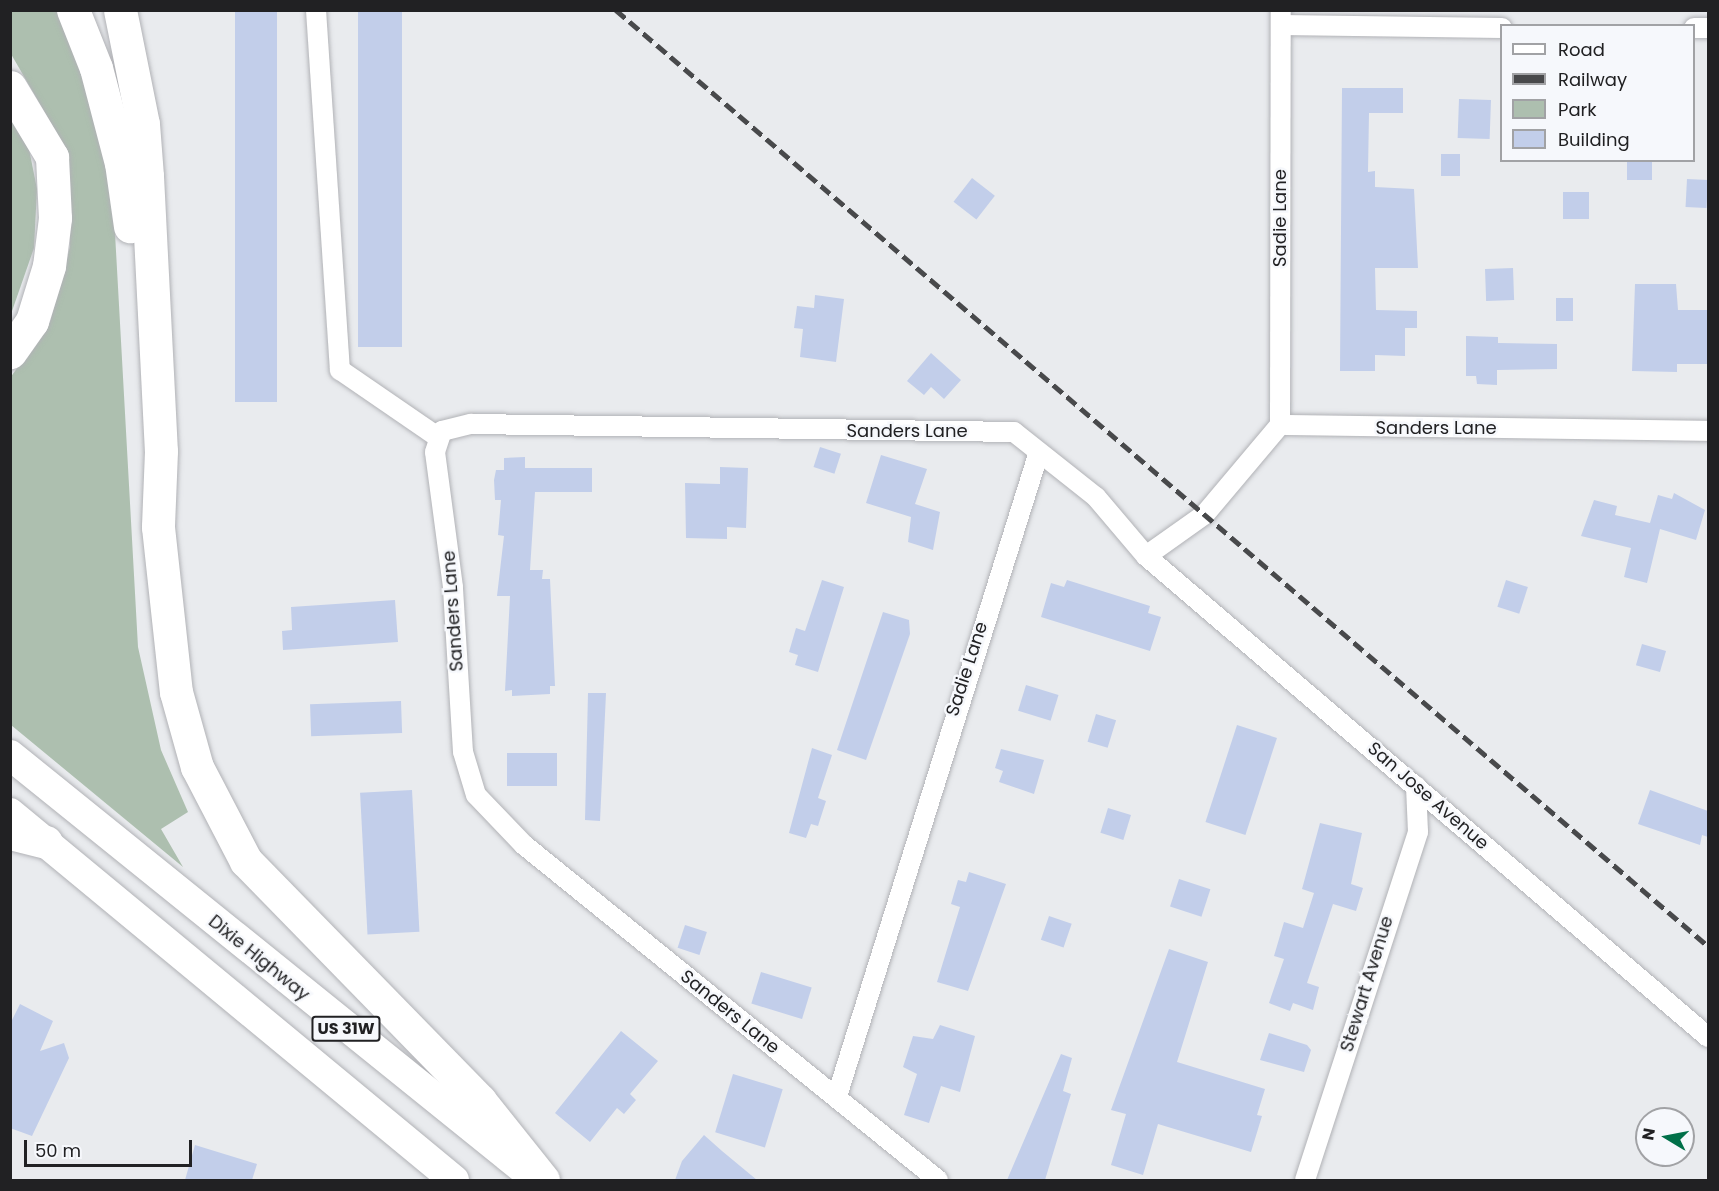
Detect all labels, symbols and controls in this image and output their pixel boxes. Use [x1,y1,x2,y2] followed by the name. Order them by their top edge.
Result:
[1500,24,1695,162] legend
[1558,37,1605,62] text: Road
[1558,67,1627,92] text: Railway
[1558,97,1597,122] text: Park
[1558,127,1630,152] text: Building
[1269,169,1291,267] street label: Sadie Lane
[1375,417,1497,439] street label: Sanders Lane
[846,420,968,442] street label: Sanders Lane
[438,550,468,672] street label: Sanders Lane
[942,619,992,719] street label: Sadie Lane
[1363,738,1493,854] street label: San Jose Avenue
[204,911,314,1005] street label: Dixie Highway
[1336,913,1398,1055] street label: Stewart Avenue
[676,965,784,1059] street label: Sanders Lane
[310,1016,382,1042] road number: US 31W
[1635,1107,1695,1167] north arrow
[1636,1126,1661,1142] text: N
[27,1128,195,1166] scale bar
[35,1138,81,1163] text: 50 m

